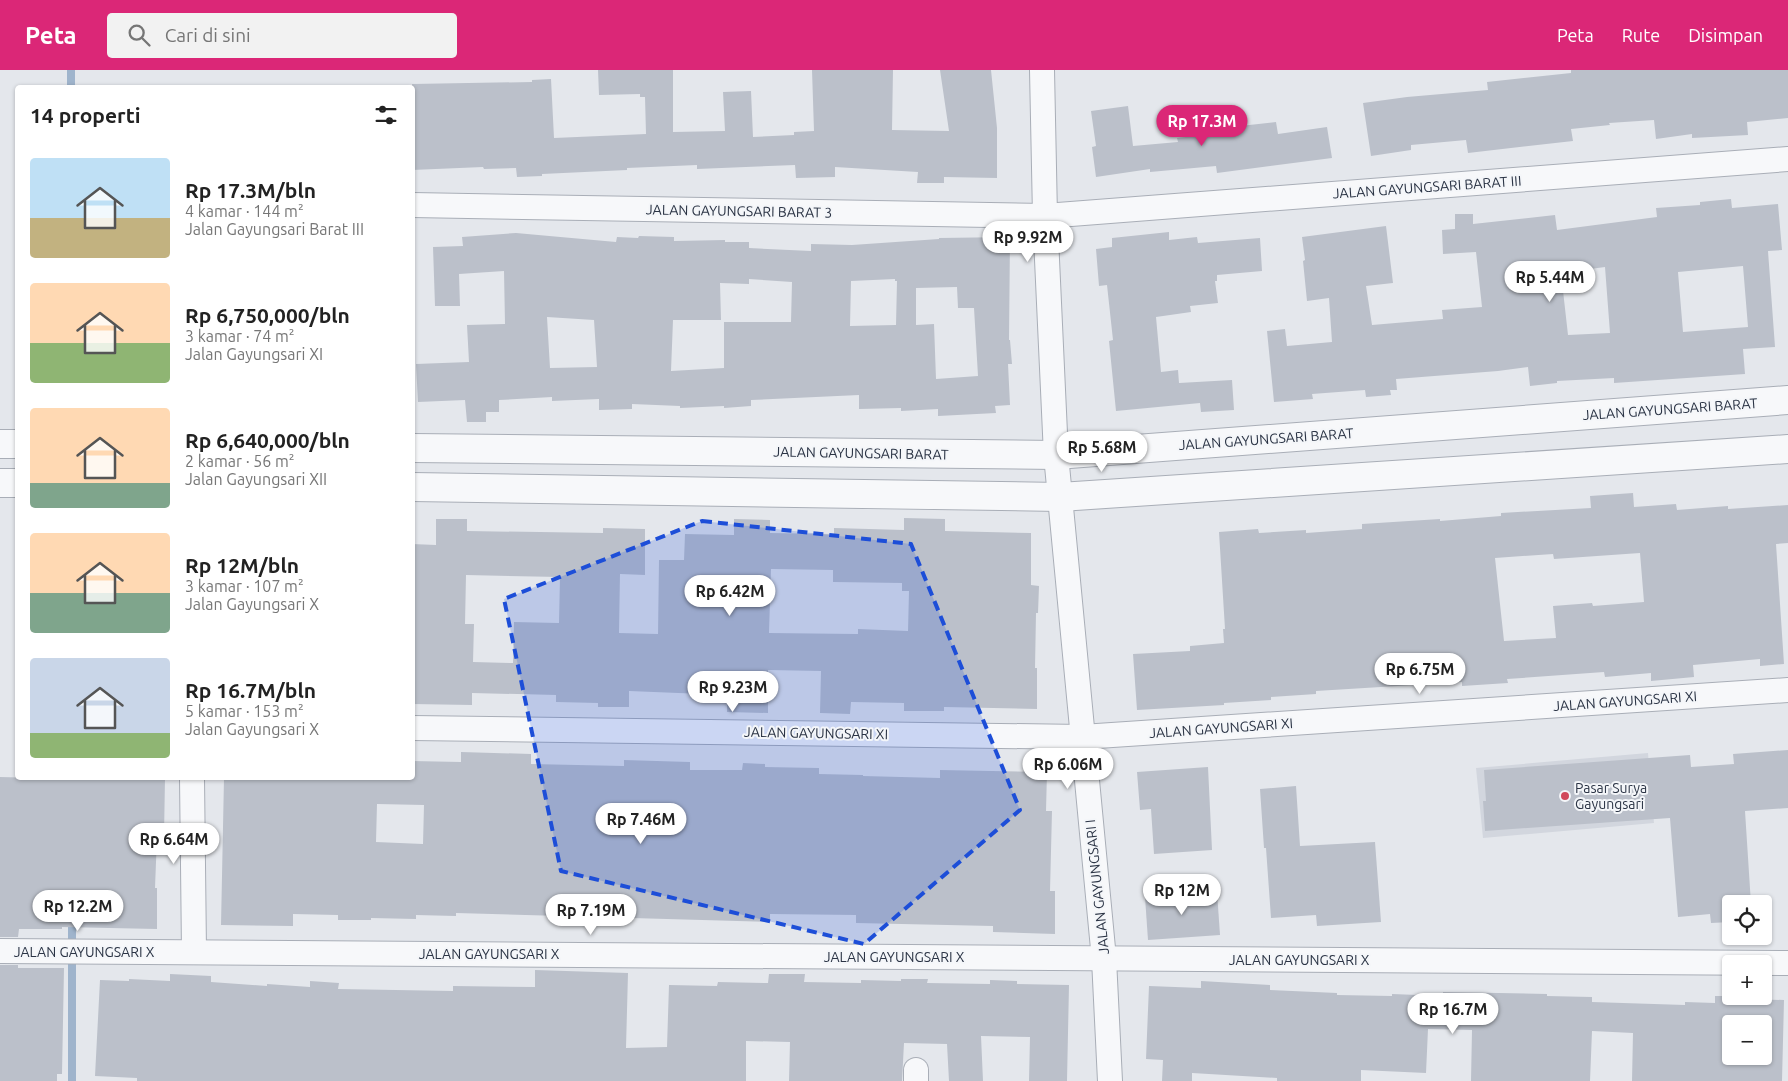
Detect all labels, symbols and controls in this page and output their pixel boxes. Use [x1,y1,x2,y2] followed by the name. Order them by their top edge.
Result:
[107,13,457,58] search box
[125,21,153,49] icon: search
[25,22,77,49] text: Peta
[165,24,251,46] text: Cari di sini
[1557,25,1594,45] text: Peta
[1622,25,1660,45] text: Rute
[1688,25,1763,45] text: Disimpan
[372,101,400,129] icon: filters
[30,103,141,127] text: 14 properti
[1150,104,1254,147] pin: Rp 17.3M
[1167,112,1237,130] text: Rp 17.3M
[1332,172,1522,202] street label: JALAN GAYUNGSARI BARAT III
[70,178,130,238] icon: home
[185,178,316,202] text: Rp 17.3M/bln
[646,201,832,221] street label: JALAN GAYUNGSARI BARAT 3
[185,202,304,220] text: 4 kamar · 144 m²
[185,220,364,238] text: Jalan Gayungsari Barat III
[976,220,1080,263] pin: Rp 9.92M
[993,228,1063,246] text: Rp 9.92M
[1498,260,1602,303] pin: Rp 5.44M
[1515,268,1585,286] text: Rp 5.44M
[70,303,130,363] icon: home
[185,303,350,327] text: Rp 6,750,000/bln
[185,327,295,345] text: 3 kamar · 74 m²
[185,345,323,363] text: Jalan Gayungsari XI
[1582,395,1758,423] street label: JALAN GAYUNGSARI BARAT
[1178,425,1354,453] street label: JALAN GAYUNGSARI BARAT
[70,428,130,488] icon: home
[185,428,350,452] text: Rp 6,640,000/bln
[1050,430,1154,473] pin: Rp 5.68M
[1067,438,1137,456] text: Rp 5.68M
[773,443,949,463] street label: JALAN GAYUNGSARI BARAT
[185,452,295,470] text: 2 kamar · 56 m²
[185,470,327,488] text: Jalan Gayungsari XII
[70,553,130,613] icon: home
[185,553,299,577] text: Rp 12M/bln
[678,574,782,617] pin: Rp 6.42M
[185,577,304,595] text: 3 kamar · 107 m²
[695,582,765,600] text: Rp 6.42M
[185,595,319,613] text: Jalan Gayungsari X
[1368,652,1472,695] pin: Rp 6.75M
[1385,660,1455,678] text: Rp 6.75M
[681,670,785,713] pin: Rp 9.23M
[70,678,130,738] icon: home
[185,678,316,702] text: Rp 16.7M/bln
[698,678,768,696] text: Rp 9.23M
[1552,688,1698,714] street label: JALAN GAYUNGSARI XI
[185,702,304,720] text: 5 kamar · 153 m²
[1148,715,1294,741] street label: JALAN GAYUNGSARI XI
[185,720,319,738] text: Jalan Gayungsari X
[744,724,888,742] street label: JALAN GAYUNGSARI XI
[1016,748,1120,790] pin: Rp 6.06M
[1033,755,1103,773] text: Rp 6.06M
[1575,780,1647,812] place label: Pasar Surya Gayungsari
[1559,790,1571,802] marker: Pasar Surya Gayungsari
[589,802,693,845] pin: Rp 7.46M
[606,810,676,828] text: Rp 7.46M
[1082,819,1112,955] street label: JALAN GAYUNGSARI I
[122,822,226,865] pin: Rp 6.64M
[139,830,209,848] text: Rp 6.64M
[1141,874,1223,916] pin: Rp 12M
[1154,881,1210,899] text: Rp 12M
[26,890,130,932] pin: Rp 12.2M
[539,894,643,936] pin: Rp 7.19M
[1722,895,1772,1065] map controls
[1722,895,1772,945] button: locate
[43,897,113,915] text: Rp 12.2M
[556,901,626,919] text: Rp 7.19M
[14,944,155,960] street label: JALAN GAYUNGSARI X
[419,946,560,962] street label: JALAN GAYUNGSARI X
[824,949,965,965] street label: JALAN GAYUNGSARI X
[1229,952,1370,968] street label: JALAN GAYUNGSARI X
[1722,955,1772,1005] button: +
[1401,992,1505,1035] pin: Rp 16.7M
[1418,1000,1488,1018] text: Rp 16.7M
[1722,1015,1772,1065] button: −

